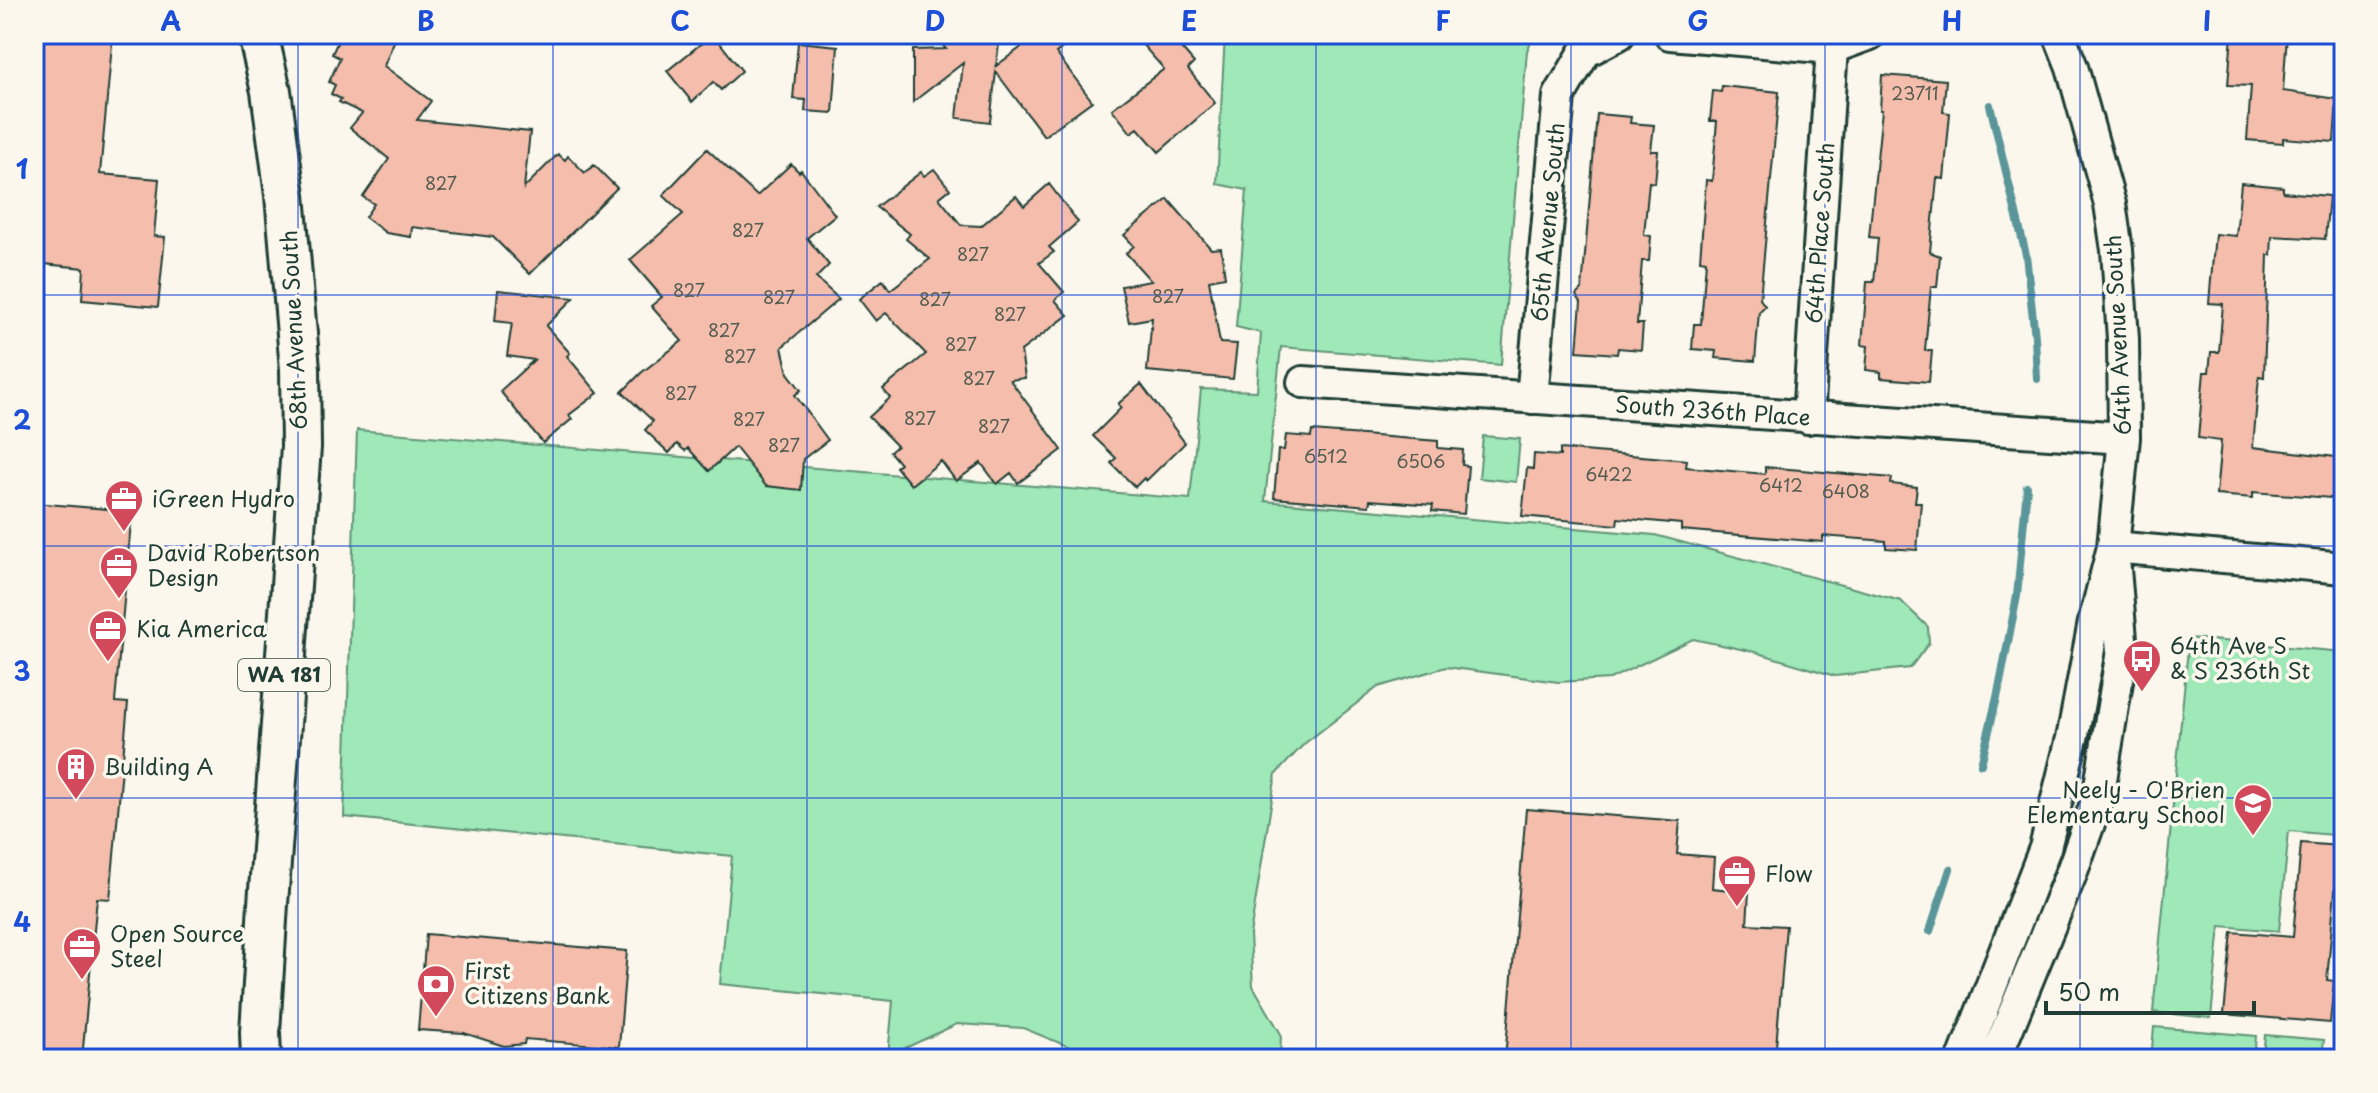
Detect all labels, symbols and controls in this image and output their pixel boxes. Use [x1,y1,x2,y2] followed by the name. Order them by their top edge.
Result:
[161,1,181,40] text: A
[417,1,435,40] text: B
[670,1,690,40] text: C
[925,1,945,40] text: D
[1181,1,1197,40] text: E
[1435,1,1451,40] text: F
[1687,1,1709,40] text: G
[1942,1,1962,40] text: H
[2203,1,2211,40] text: I
[1891,79,1939,106] house number: 23711
[1521,121,1572,323] street label: 65th Avenue South
[1796,141,1841,325] street label: 64th Place South
[16,149,28,188] text: 1
[425,169,457,196] house number: 827
[732,216,764,243] house number: 827
[271,229,314,431] street label: 68th Avenue South
[2095,234,2138,436] street label: 64th Avenue South
[957,240,989,267] house number: 827
[673,276,705,303] house number: 827
[1152,282,1184,309] house number: 827
[763,283,795,310] house number: 827
[919,285,951,312] house number: 827
[994,300,1026,327] house number: 827
[708,316,740,343] house number: 827
[945,330,977,357] house number: 827
[724,342,756,369] house number: 827
[963,364,995,391] house number: 827
[665,379,697,406] house number: 827
[1614,386,1812,433] street label: South 236th Place
[13,400,31,439] text: 2
[904,404,936,431] house number: 827
[733,405,765,432] house number: 827
[978,412,1010,439] house number: 827
[768,431,800,458] house number: 827
[1304,442,1348,469] house number: 6512
[1397,447,1445,474] house number: 6506
[1585,460,1633,487] house number: 6422
[1759,471,1803,498] house number: 6412
[1822,477,1870,504] house number: 6408
[103,478,145,533] office icon: iGreen Hydro
[152,481,295,514] place label: iGreen Hydro
[147,535,320,593] place label: David Robertson Design
[98,545,140,600] office icon: David Robertson Design
[87,608,129,663] office icon: Kia America
[136,611,268,644] place label: Kia America
[2170,628,2310,686] place label: 64th Ave S & S 236th St
[2121,638,2163,693] bus stop icon: 64th Ave S & S 236th St
[13,651,31,690] text: 3
[238,659,330,691] road number: WA 181
[55,746,97,801] building icon: Building A
[104,749,214,782] place label: Building A
[2027,772,2225,830] place label: Neely - O'Brien Elementary School
[2232,782,2274,837] school or university icon: Neely - O'Brien Elementary School
[1716,853,1758,908] office icon: Flow
[1765,856,1813,889] place label: Flow
[13,902,31,941] text: 4
[110,916,244,974] place label: Open Source Steel
[61,926,103,981] office icon: Open Source Steel
[464,953,610,1011] place label: First Citizens Bank
[415,963,457,1018] bank icon: First Citizens Bank
[2046,965,2254,1015] scale bar
[2058,973,2120,1009] text: 50 m

